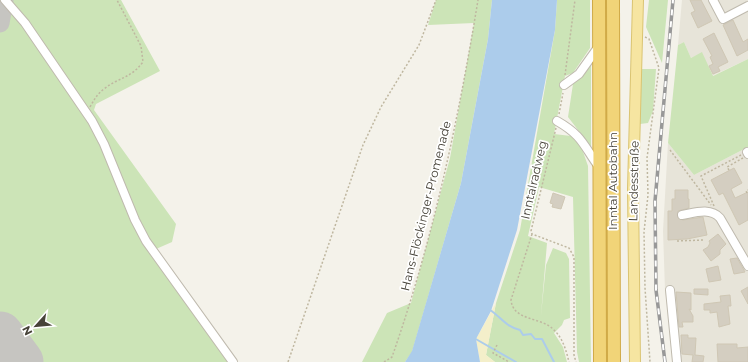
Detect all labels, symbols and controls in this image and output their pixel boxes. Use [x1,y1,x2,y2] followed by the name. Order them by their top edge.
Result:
[397,119,454,292] street label: Hans-Flöckinger-Promenade
[605,132,620,230] street label: Inntal Autobahn
[517,139,550,221] street label: Inntalradweg
[625,140,642,222] street label: Landesstraße
[16,306,56,346] north arrow
[19,323,35,338] text: N

